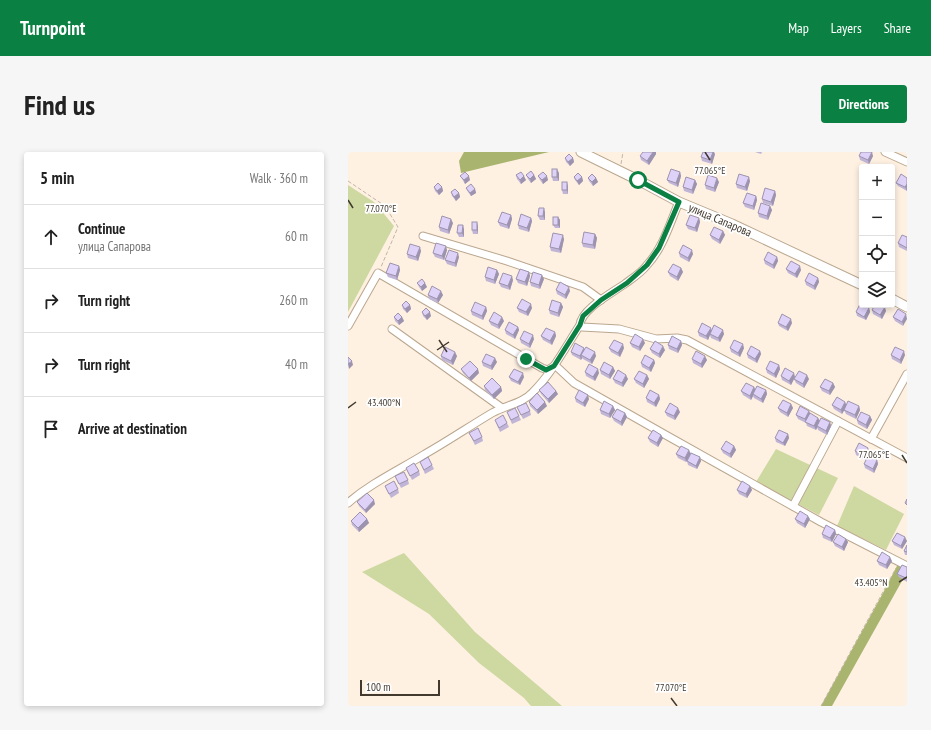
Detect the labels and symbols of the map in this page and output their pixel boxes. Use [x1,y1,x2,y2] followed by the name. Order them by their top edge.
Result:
[694,164,726,177] text: 77.065°E
[629,171,647,189] route start
[686,199,754,240] street label: улица Сапарова
[365,202,397,215] text: 77.070°E
[517,350,535,368] route end
[367,396,401,409] text: 43.400°N
[858,448,890,461] text: 77.065°E
[854,576,888,589] text: 43.405°N
[360,678,440,697] scale bar
[655,681,687,694] text: 77.070°E

